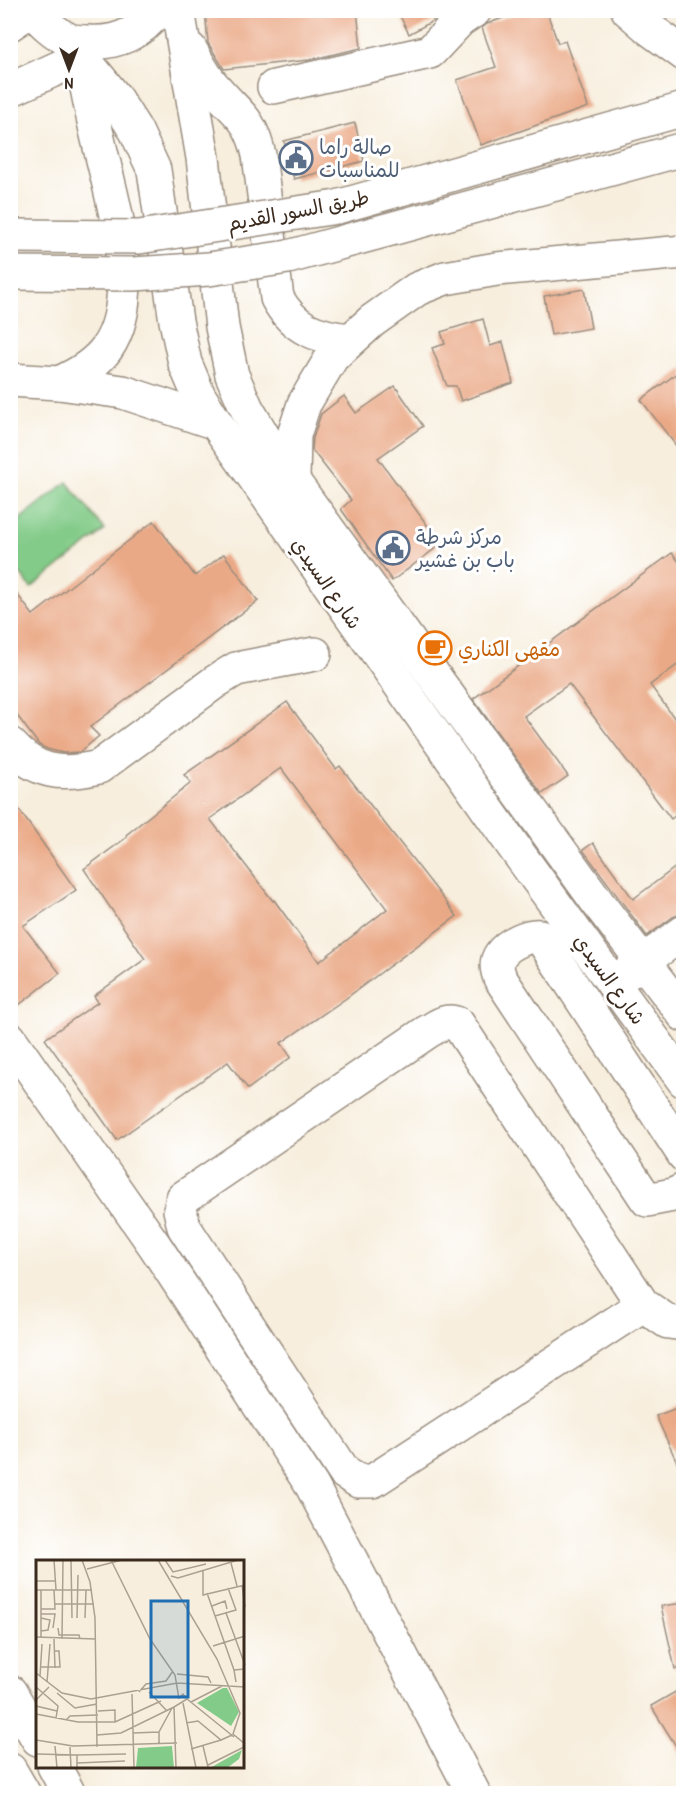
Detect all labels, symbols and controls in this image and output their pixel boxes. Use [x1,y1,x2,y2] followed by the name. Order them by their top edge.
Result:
[39,39,99,99] north arrow
[64,73,73,95] text: N
[319,133,399,183] place label: صالة راما للمناسبات
[278,140,314,176] public building icon: صالة راما للمناسبات
[225,183,372,240] street label: طريق السور القديم
[414,523,515,573] place label: مركز شرطة باب بن غشير
[375,530,411,566] public building icon: مركز شرطة باب بن غشير
[284,532,369,635] street label: شارع السيدي
[417,630,453,666] cafe icon: مقهى الكناري
[458,635,560,664] place label: مقهى الكناري
[566,928,652,1031] street label: شارع السيدي
[36,1560,244,1768] inset map

